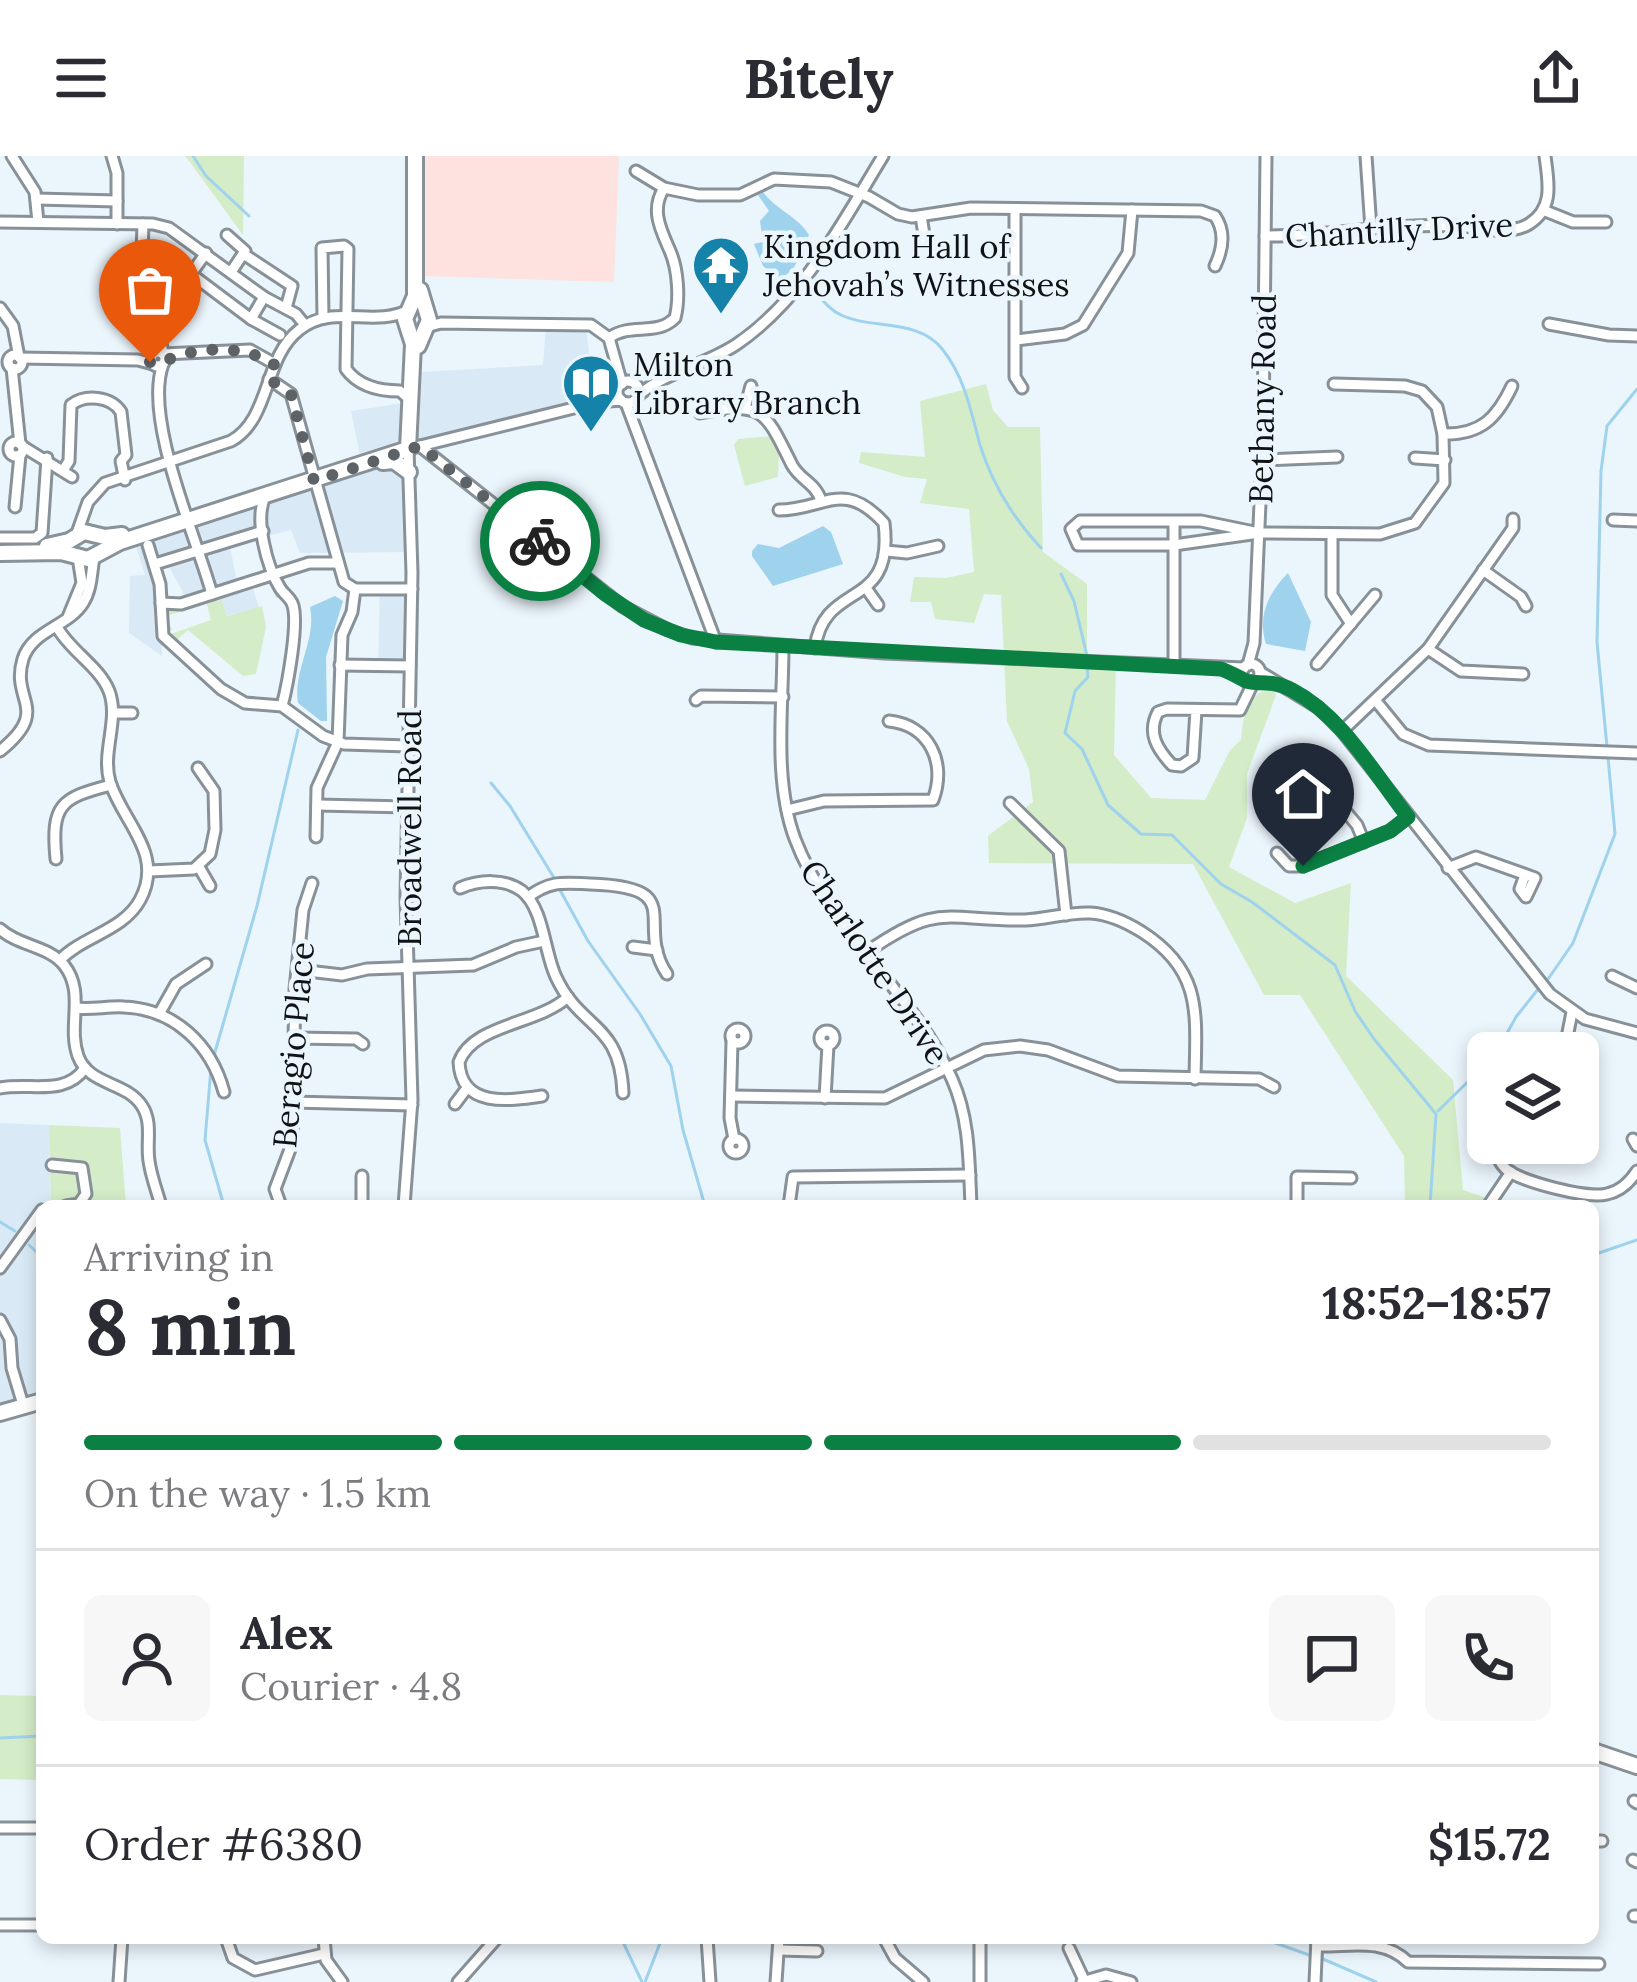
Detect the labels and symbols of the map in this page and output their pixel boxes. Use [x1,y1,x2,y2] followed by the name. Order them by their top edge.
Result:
[1284,203,1514,257] street label: Chantilly Drive
[762,225,1070,305] place label: Kingdom Hall of Jehovah’s Witnesses
[690,234,752,316] temple icon: Kingdom Hall of Jehovah’s Witnesses
[99,239,201,362] pin
[1239,294,1285,504] street label: Bethany Road
[633,343,861,423] place label: Milton Library Branch
[560,352,622,434] library icon: Milton Library Branch
[480,481,600,601] courier
[388,709,430,947] street label: Broadwell Road
[1252,743,1354,866] pin
[791,852,959,1072] street label: Charlotte Drive
[263,940,323,1150] street label: Beragio Place

